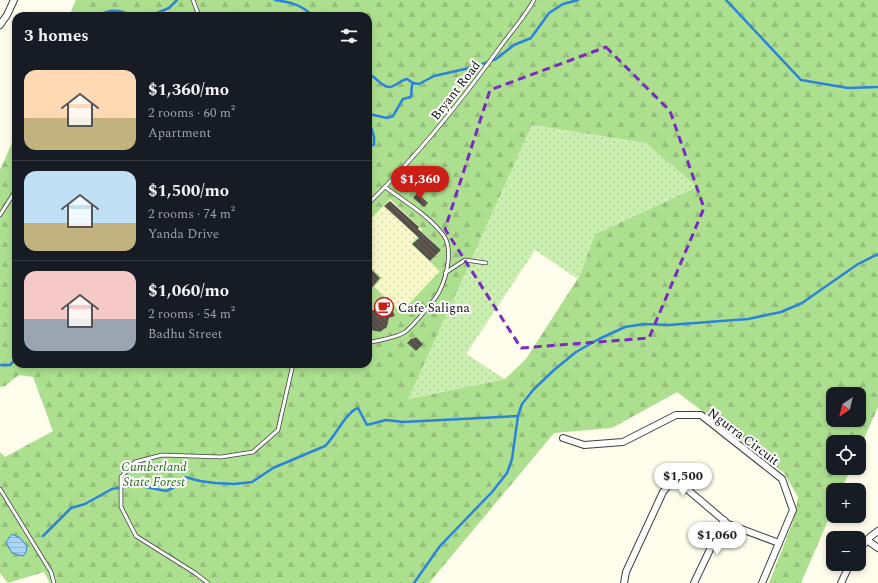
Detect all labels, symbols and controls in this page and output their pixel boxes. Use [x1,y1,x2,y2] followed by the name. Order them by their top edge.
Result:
[24,23,89,49] text: 3 homes
[338,25,360,47] icon: filters
[426,56,486,125] street label: Bryant Road
[148,77,229,103] text: $1,360/mo
[56,86,104,134] icon: home
[148,103,235,123] text: 2 rooms · 60 m²
[148,123,211,143] text: Apartment
[387,166,453,200] pin: $1,360
[400,169,440,189] text: $1,360
[148,178,229,204] text: $1,500/mo
[56,187,104,235] icon: home
[148,204,235,224] text: 2 rooms · 74 m²
[148,224,219,244] text: Yanda Drive
[148,278,229,304] text: $1,060/mo
[56,287,104,335] icon: home
[373,296,395,318] cafe icon: Cafe Saligna
[398,298,470,318] place label: Cafe Saligna
[148,304,235,324] text: 2 rooms · 54 m²
[148,324,222,344] text: Badhu Street
[826,387,866,427] north arrow
[826,387,866,571] map controls
[703,403,784,471] street label: Ngurra Circuit
[826,435,866,475] button: locate
[121,457,187,492] park label: Cumberland State Forest
[650,463,716,497] pin: $1,500
[663,466,703,486] text: $1,500
[826,483,866,523] button: +
[684,522,750,556] pin: $1,060
[697,525,737,545] text: $1,060
[826,531,866,571] button: −

